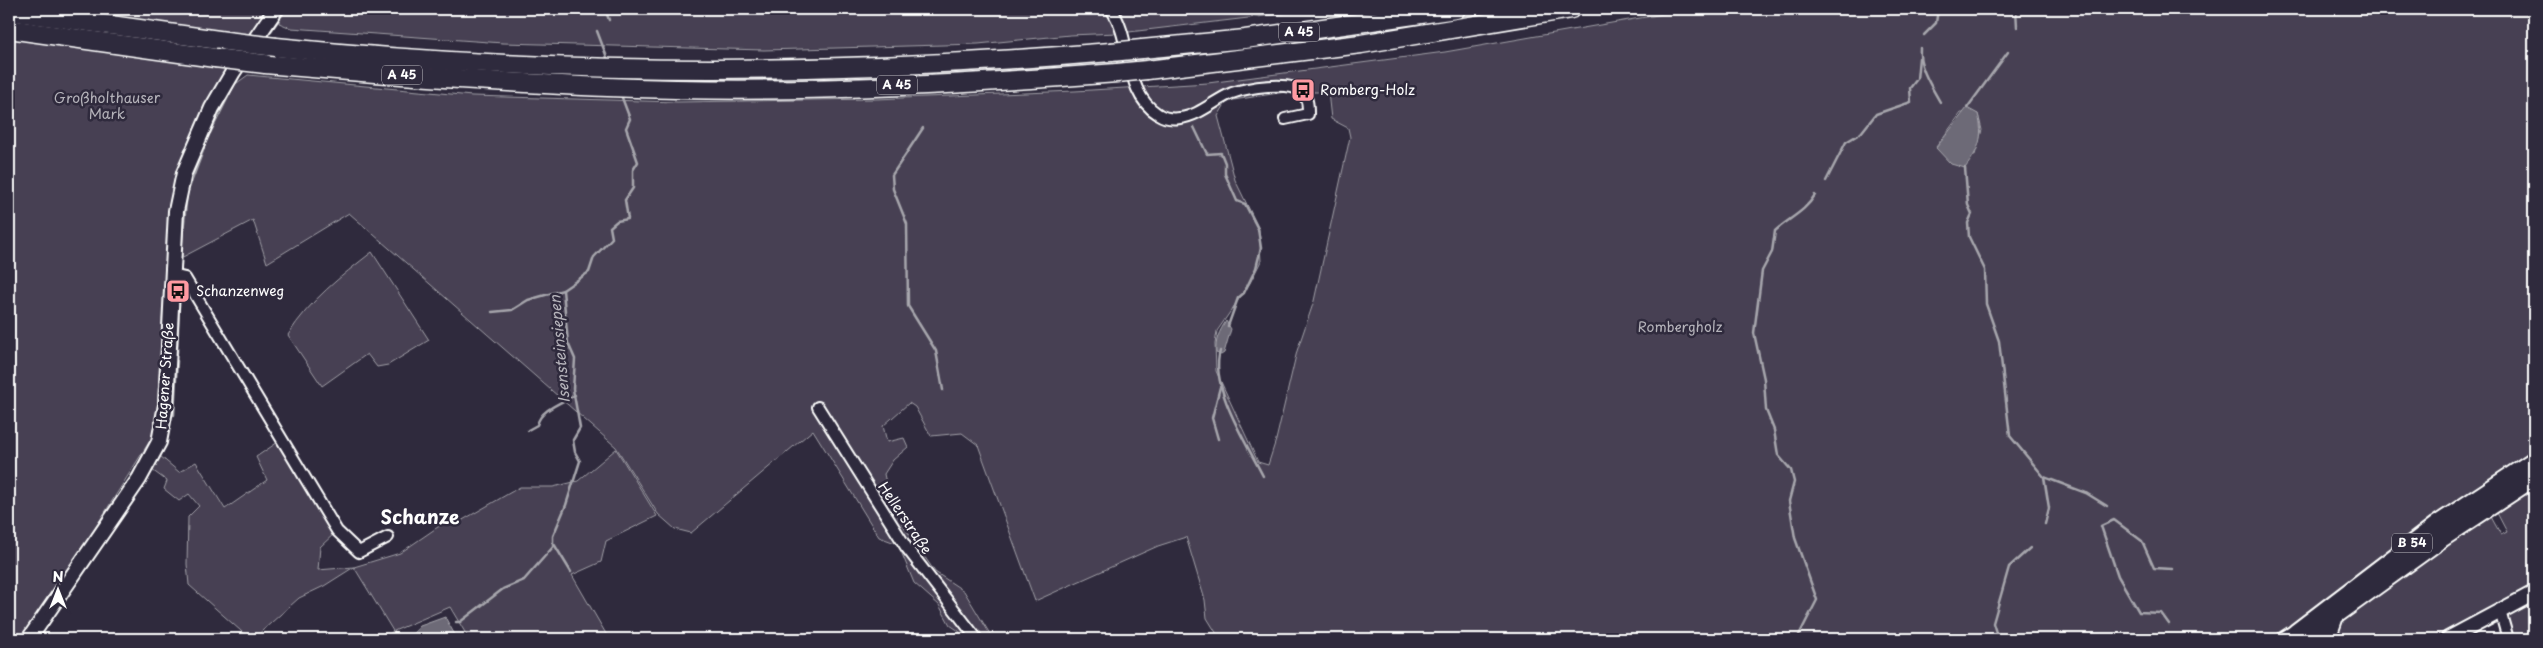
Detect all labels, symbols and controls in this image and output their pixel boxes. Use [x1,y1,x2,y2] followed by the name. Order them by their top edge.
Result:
[1279,22,1319,42] road number: A 45
[382,66,422,84] road number: A 45
[877,76,917,94] road number: A 45
[1290,77,1316,103] bus stop icon: Romberg-Holz
[1320,79,1415,100] place label: Romberg-Holz
[54,87,161,124] park label: Großholthauser Mark
[165,278,191,304] bus stop icon: Schanzenweg
[196,280,284,301] place label: Schanzenweg
[542,293,575,404] water label: Isensteinsiepen
[1637,316,1723,337] park label: Rombergholz
[150,322,179,430] street label: Hagener Straße
[873,477,937,558] street label: Hellerstraße
[381,502,459,530] district label: Schanze
[2392,534,2432,552] road number: B 54
[32,566,82,616] north arrow
[52,566,64,587] text: N

